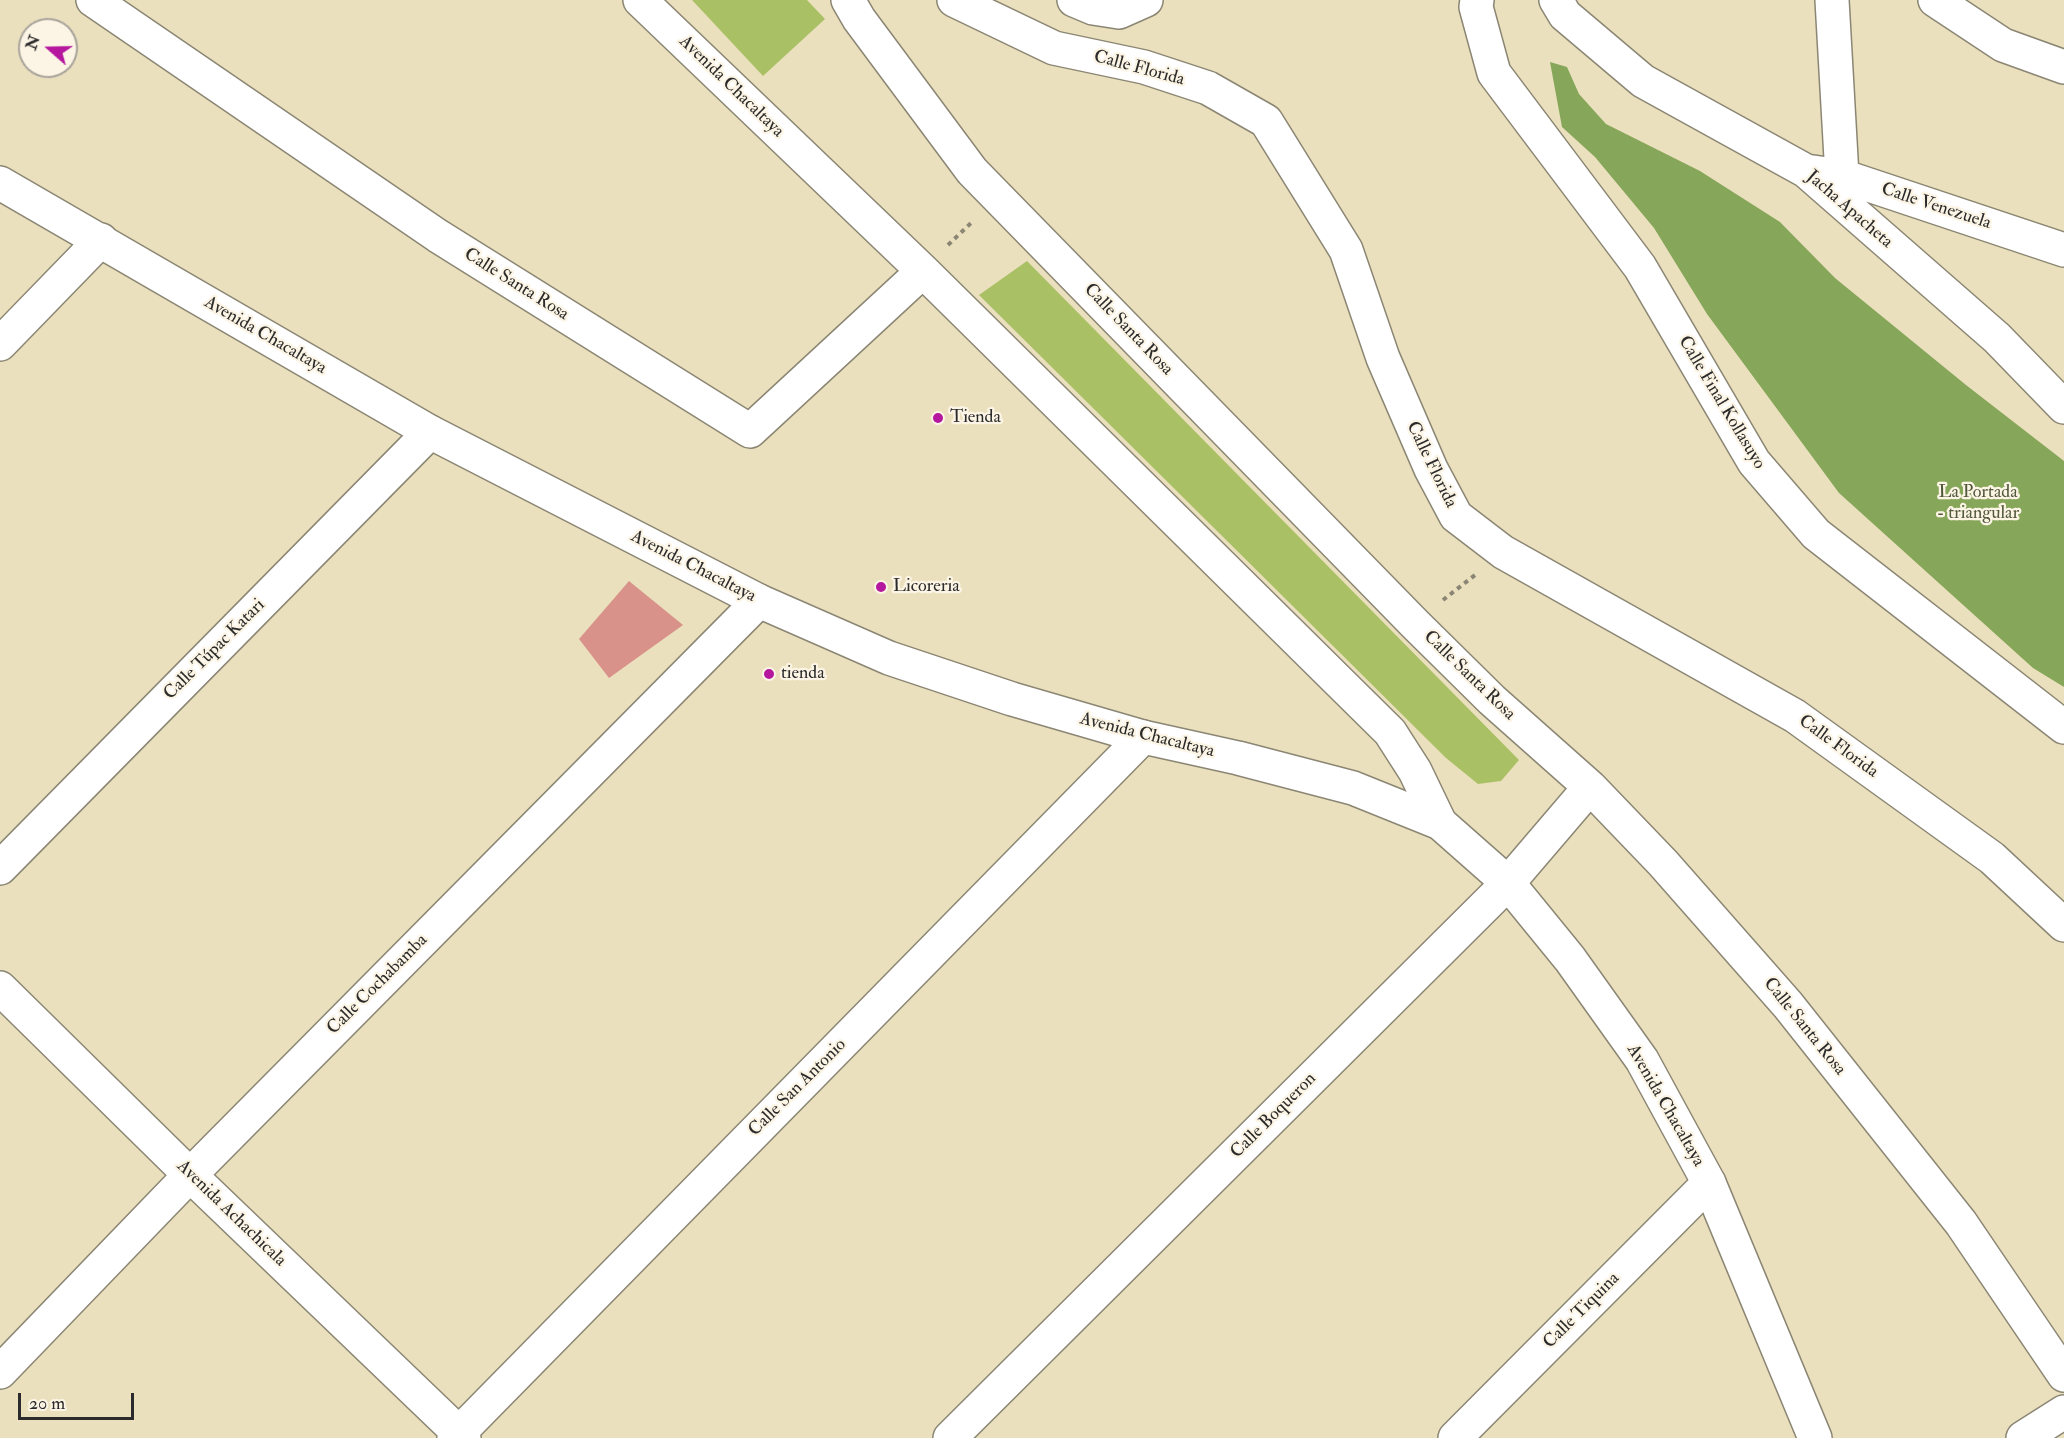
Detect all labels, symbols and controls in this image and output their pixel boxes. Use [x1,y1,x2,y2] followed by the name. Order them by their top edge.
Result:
[18,18,78,78] north arrow
[674,31,788,143] street label: Avenida Chacaltaya
[21,32,45,53] text: N
[1091,47,1187,91] street label: Calle Florida
[1801,167,1897,253] street label: Jacha Apacheta
[1878,179,1994,235] street label: Calle Venezuela
[460,244,572,326] street label: Calle Santa Rosa
[1079,280,1177,380] street label: Calle Santa Rosa
[200,292,330,380] street label: Avenida Chacaltaya
[1673,333,1769,473] street label: Calle Final Kollasuyo
[950,407,1001,429] place label: Tienda
[931,411,945,425] marker: Tienda
[1401,418,1461,512] street label: Calle Florida
[1937,482,2019,524] park label: La Portada - triangular
[627,526,759,608] street label: Avenida Chacaltaya
[893,576,960,598] place label: Licoreria
[874,580,888,594] marker: Licoreria
[160,595,270,705] street label: Calle Túpac Katari
[1419,627,1519,725] street label: Calle Santa Rosa
[781,663,825,685] place label: tienda
[762,667,776,681] marker: tienda
[1078,709,1216,763] street label: Avenida Chacaltaya
[1794,711,1882,783] street label: Calle Florida
[323,930,433,1040] street label: Calle Cochabamba
[1758,974,1850,1080] street label: Calle Santa Rosa
[745,1035,851,1141] street label: Calle San Antonio
[1621,1041,1709,1171] street label: Avenida Chacaltaya
[1227,1069,1321,1163] street label: Calle Boqueron
[172,1156,290,1272] street label: Avenida Achachicala
[1539,1268,1625,1354] street label: Calle Tiquina
[21,1381,136,1419] scale bar
[29,1392,65,1415] text: 20 m

